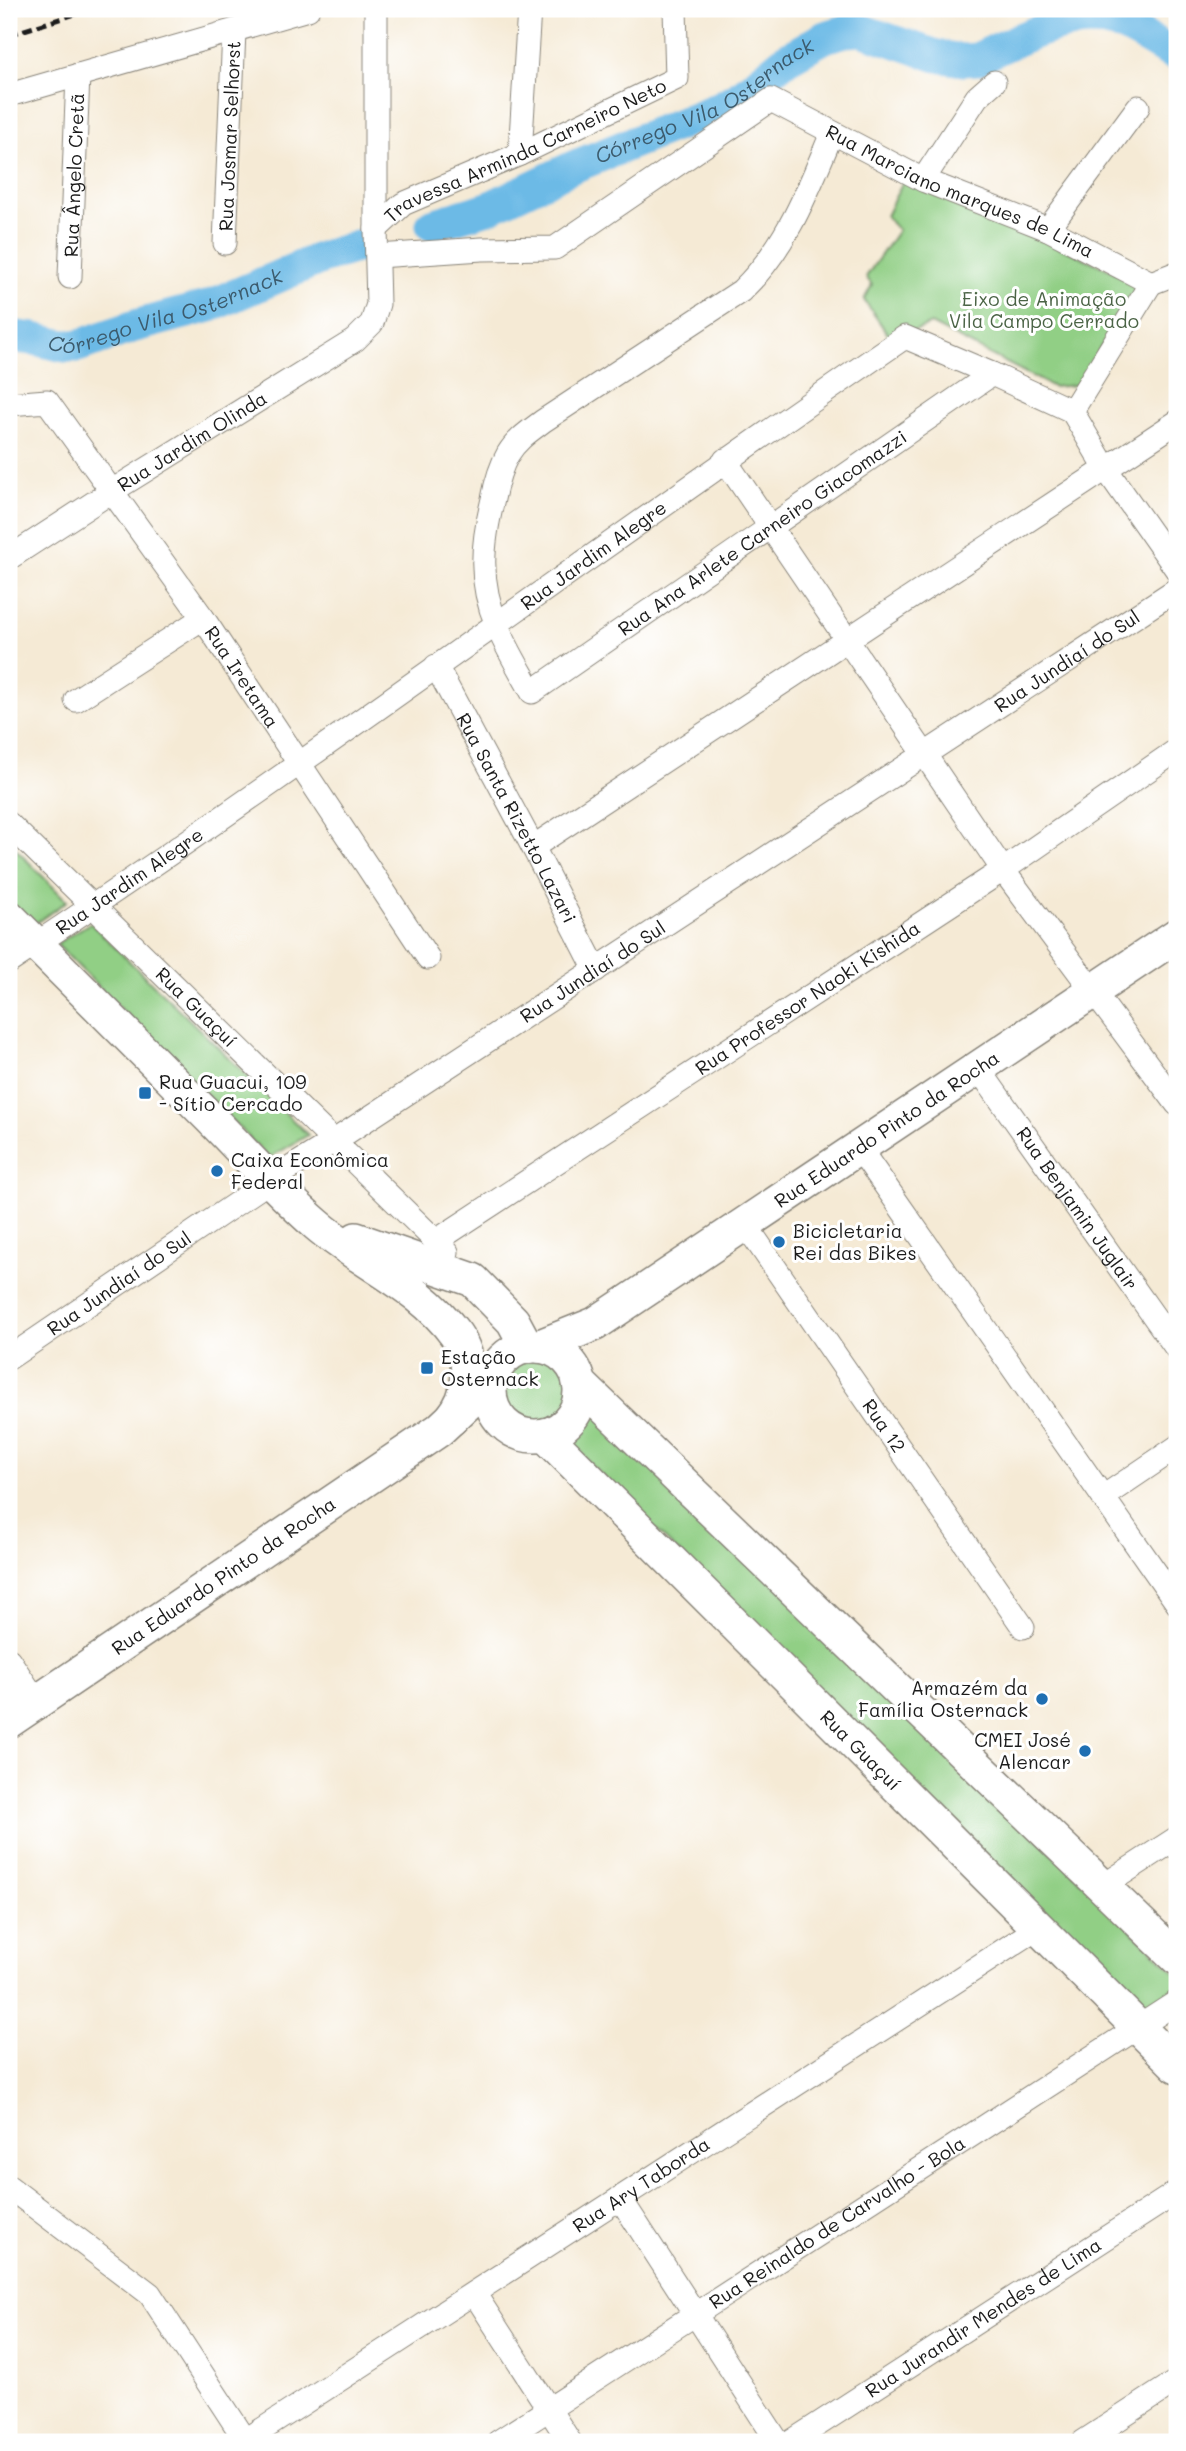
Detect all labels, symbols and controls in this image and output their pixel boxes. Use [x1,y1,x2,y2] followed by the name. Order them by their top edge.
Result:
[590,30,819,169] water label: Córrego Vila Osternack
[213,40,246,232] street label: Rua Josmar Selhorst
[378,72,670,228] street label: Travessa Arminda Carneiro Neto
[58,92,89,258] street label: Rua Ângelo Cretã
[822,118,1099,263] street label: Rua Marciano marques de Lima
[46,261,287,358] water label: Córrego Vila Osternack
[949,286,1139,333] park label: Eixo de Animação Vila Campo Cerrado
[112,385,271,497] street label: Rua Jardim Olinda
[613,424,911,641] street label: Rua Ana Arlete Carneiro Giacomazzi
[515,494,671,615] street label: Rua Jardim Alegre
[989,604,1144,717] street label: Rua Jundiaí do Sul
[200,621,285,732] street label: Rua Iretama
[451,708,583,927] street label: Rua Santa Rizetto Lazari
[50,821,208,940] street label: Rua Jardim Alegre
[515,914,670,1028] street label: Rua Jundiaí do Sul
[690,915,924,1080] street label: Rua Professor Naoki Kishida
[151,961,243,1052] street label: Rua Guaçuí
[769,1044,1004,1213] street label: Rua Eduardo Pinto da Rocha
[159,1069,306,1116] place label: Rua Guacui, 109 - Sítio Cercado
[137,1085,153,1101] marker: Rua Guacui, 109 - Sítio Cercado
[1011,1122,1144,1295] street label: Rua Benjamin Juglair
[231,1147,389,1194] place label: Caixa Econômica Federal
[209,1163,225,1179] marker: Caixa Econômica Federal
[793,1218,917,1265] place label: Bicicletaria Rei das Bikes
[42,1225,196,1341] street label: Rua Jundiaí do Sul
[771,1234,787,1250] marker: Bicicletaria Rei das Bikes
[441,1344,539,1391] place label: Estação Osternack
[419,1360,435,1376] marker: Estação Osternack
[857,1394,912,1457] street label: Rua 12
[106,1491,340,1660] street label: Rua Eduardo Pinto da Rocha
[858,1675,1028,1722] place label: Armazém da Família Osternack
[1034,1691,1050,1707] marker: Armazém da Família Osternack
[815,1704,907,1796] street label: Rua Guaçuí
[974,1727,1071,1774] place label: CMEI José Alencar
[1077,1743,1093,1759] marker: CMEI José Alencar
[704,2130,970,2314] street label: Rua Reinaldo de Carvalho - Bola
[567,2131,714,2238] street label: Rua Ary Taborda
[860,2232,1106,2403] street label: Rua Jurandir Mendes de Lima

